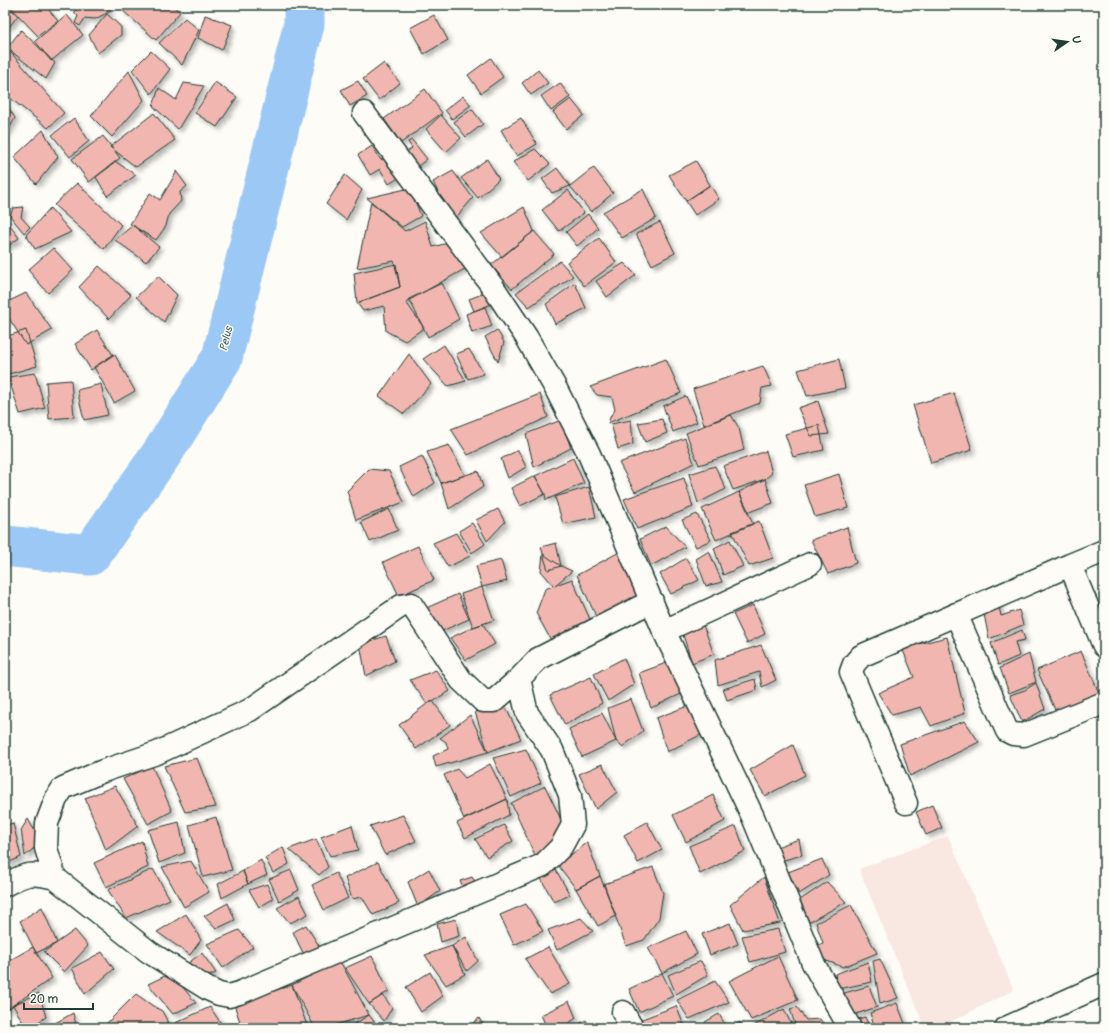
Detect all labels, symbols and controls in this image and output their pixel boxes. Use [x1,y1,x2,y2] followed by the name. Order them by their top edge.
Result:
[1047,22,1087,62] north arrow
[1069,35,1083,45] text: U
[217,324,236,352] water label: Pelus
[24,985,93,1011] scale bar
[30,992,59,1007] text: 20 m

